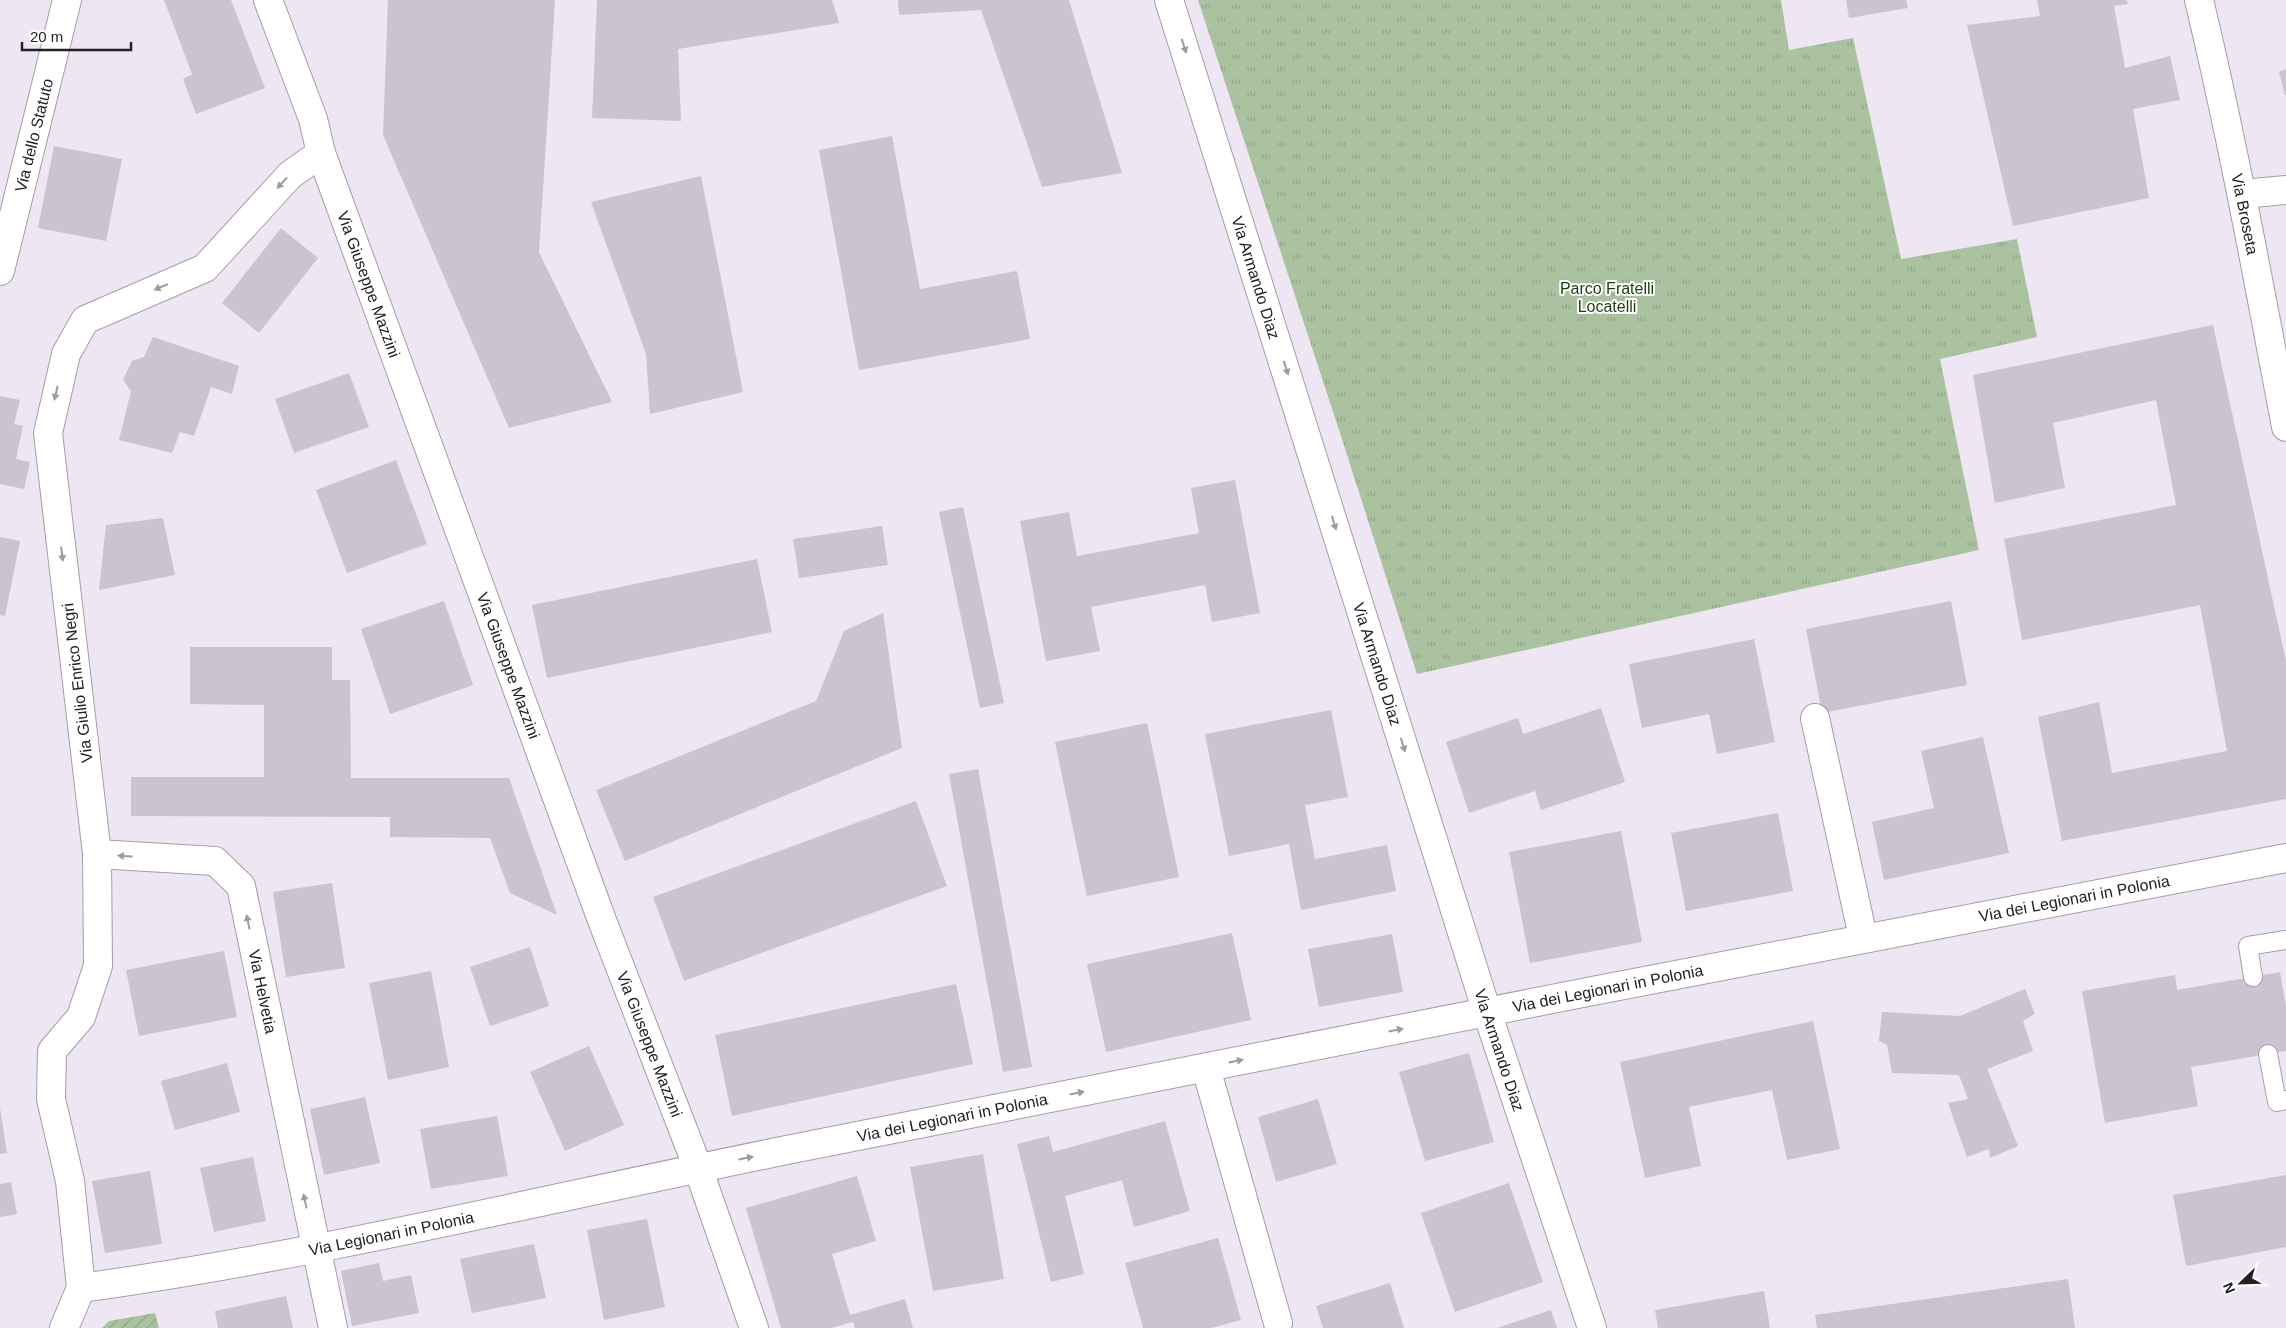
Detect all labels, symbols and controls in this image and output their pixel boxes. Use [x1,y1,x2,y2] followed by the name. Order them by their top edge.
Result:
[22,20,131,52] scale bar
[30,28,63,45] text: 20 m
[1180,39,1188,54] one-way arrow
[12,77,56,194] street label: Via dello Statuto
[2228,172,2261,256] street label: Via Broseta
[277,177,288,190] one-way arrow
[334,209,403,360] street label: Via Giuseppe Mazzini
[1228,214,1283,341] street label: Via Armando Diaz
[1560,280,1654,315] park label: Parco Fratelli Locatelli
[153,283,168,291] one-way arrow
[1282,361,1290,376] one-way arrow
[52,386,60,401] one-way arrow
[1331,516,1339,531] one-way arrow
[58,546,66,562] one-way arrow
[474,590,543,741] street label: Via Giuseppe Mazzini
[1350,601,1404,728] street label: Via Armando Diaz
[59,602,96,764] street label: Via Giulio Enrico Negri
[1400,738,1408,753] one-way arrow
[117,851,133,859] one-way arrow
[1977,872,2171,925] street label: Via dei Legionari in Polonia
[244,915,252,930] one-way arrow
[245,948,279,1035] street label: Via Helvetia
[1511,962,1705,1016] street label: Via dei Legionari in Polonia
[614,969,685,1119] street label: Via Giuseppe Mazzini
[1471,987,1527,1114] street label: Via Armando Diaz
[1388,1025,1404,1033] one-way arrow
[1229,1057,1245,1065] one-way arrow
[1069,1089,1085,1097] one-way arrow
[856,1091,1049,1145] street label: Via dei Legionari in Polonia
[738,1154,754,1162] one-way arrow
[301,1194,309,1209] one-way arrow
[307,1208,475,1259] street label: Via Legionari in Polonia
[2216,1258,2266,1308] north arrow
[2220,1280,2238,1296] text: N

